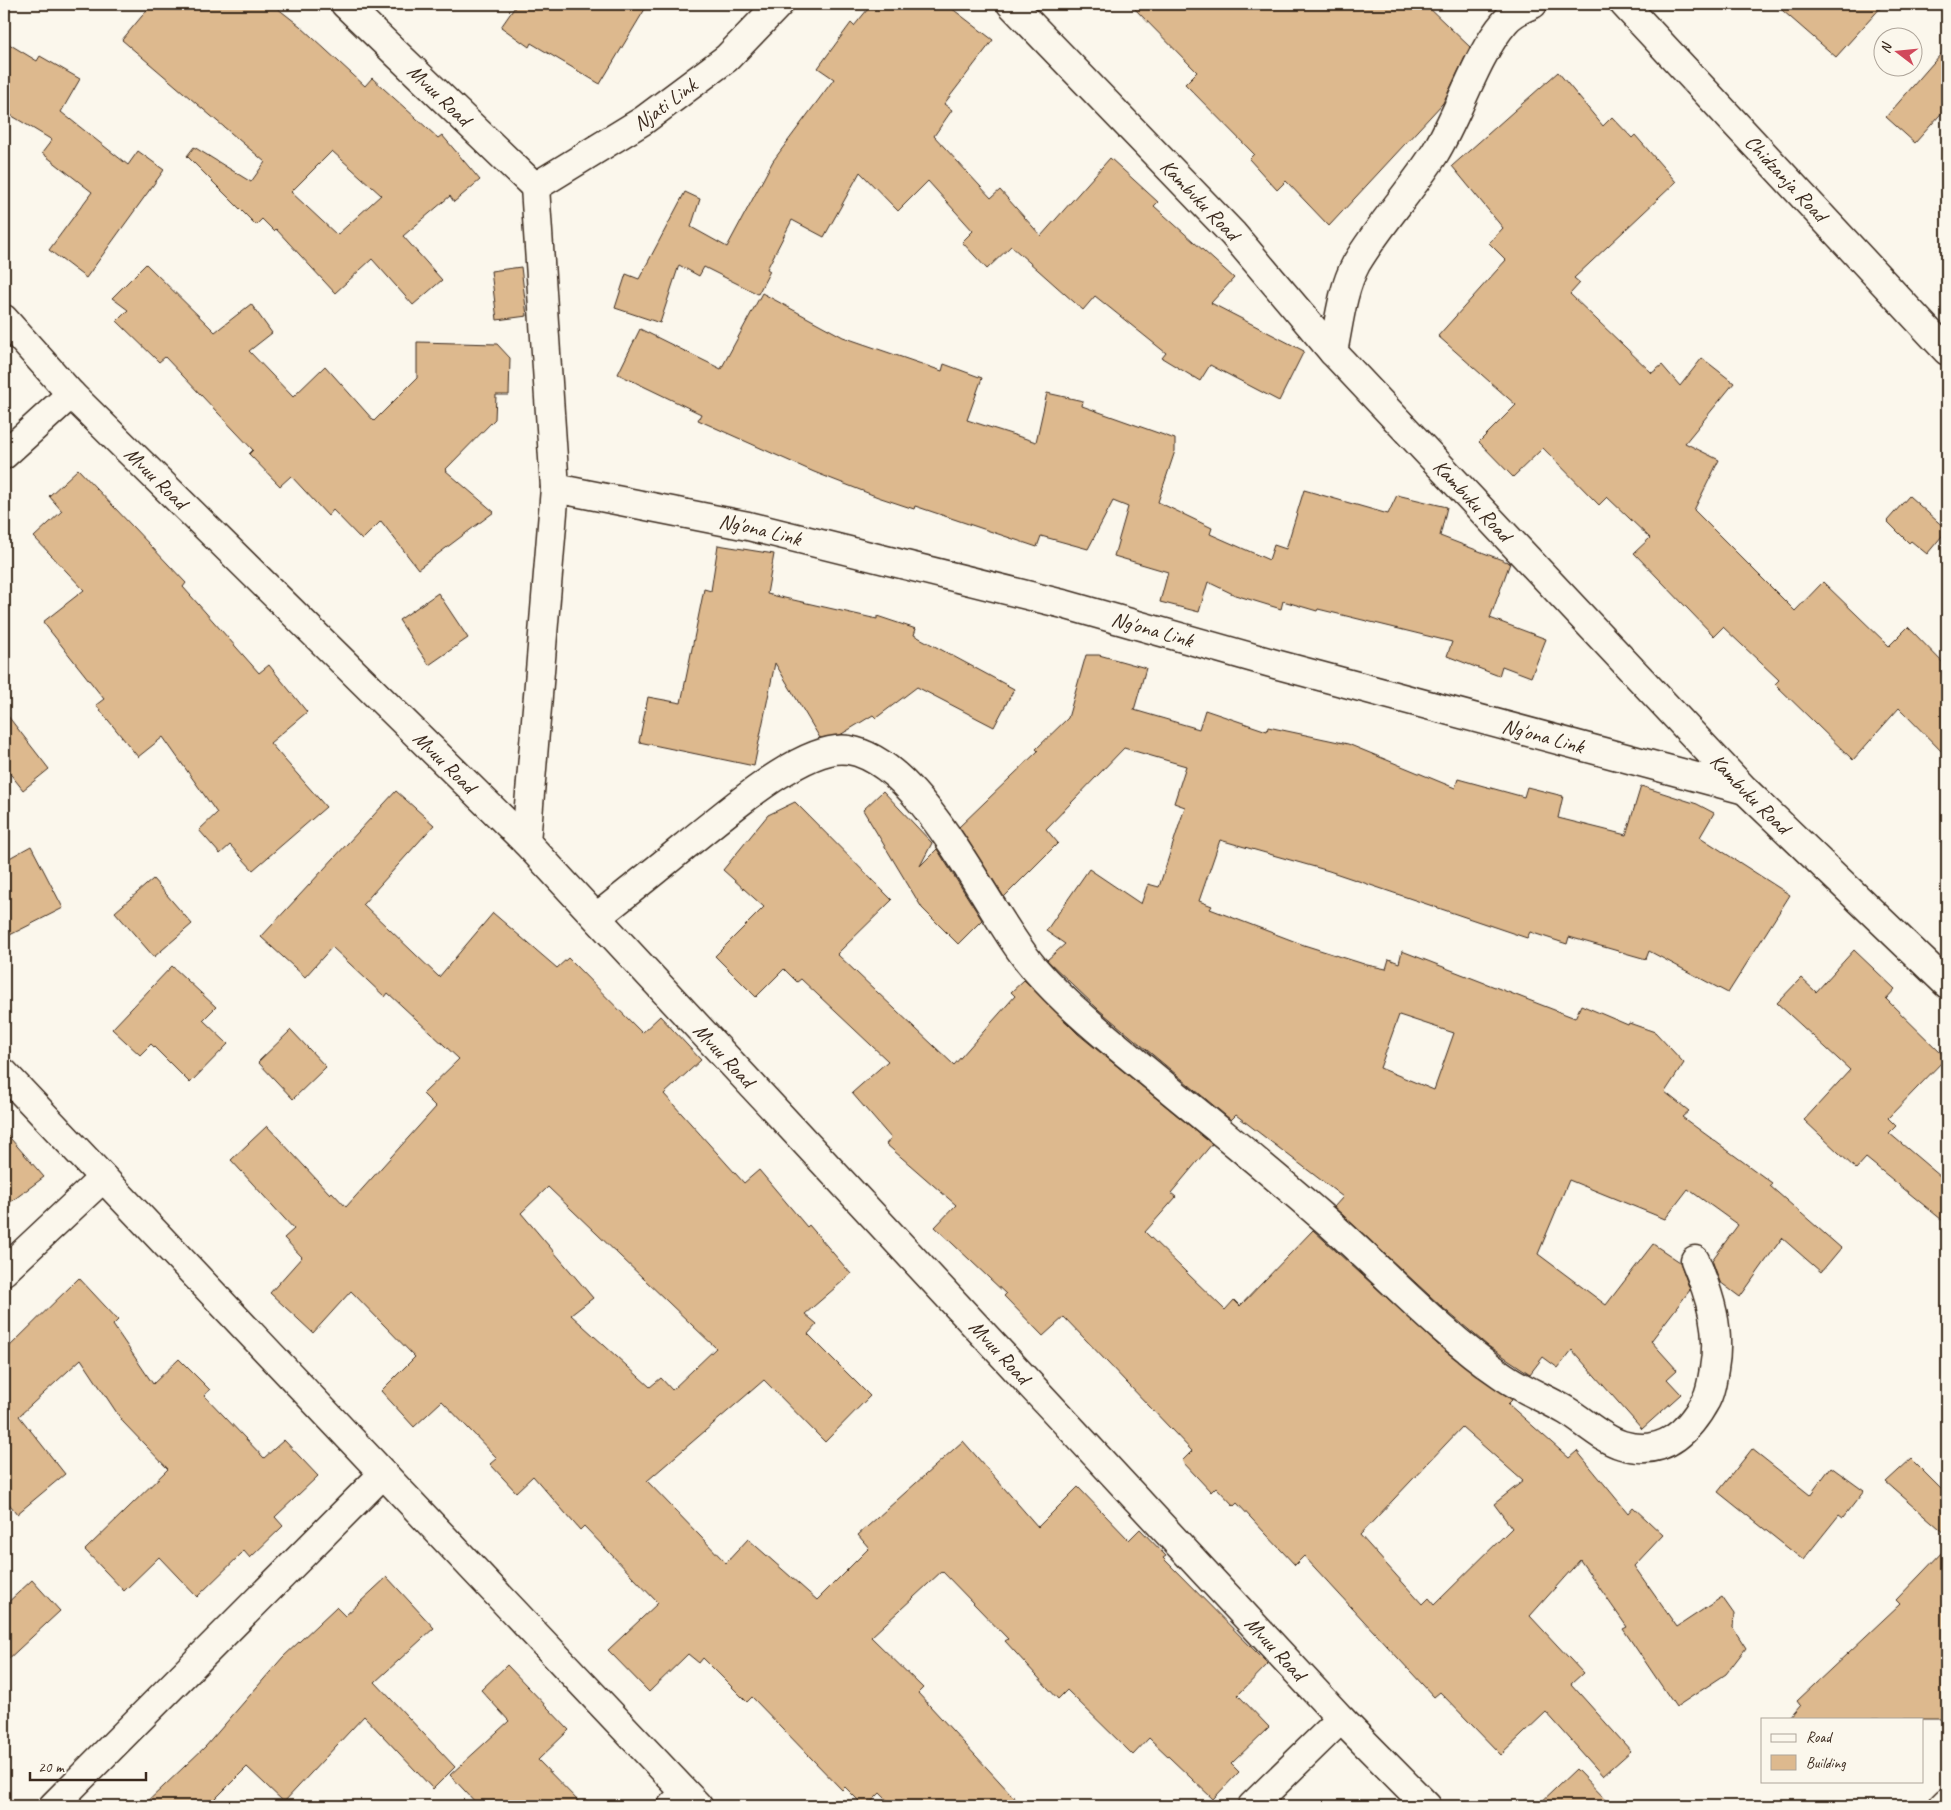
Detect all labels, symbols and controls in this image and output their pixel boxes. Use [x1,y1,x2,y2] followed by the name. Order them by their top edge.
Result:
[1874,28,1924,78] north arrow
[1877,40,1896,55] text: N
[402,58,479,134] street label: Mvuu Road
[629,71,704,136] street label: Njati Link
[1739,129,1835,229] street label: Chidzanja Road
[1155,154,1248,249] street label: Kambvku Road
[119,441,196,517] street label: Mvuu Road
[1428,454,1520,550] street label: Kambvku Road
[717,508,805,552] street label: Ng'ona Link
[1109,605,1197,653] street label: Ng'ona Link
[1499,713,1588,760] street label: Ng'ona Link
[408,725,484,801] street label: Mvuu Road
[1705,748,1798,842] street label: Kambvku Road
[688,1018,763,1095] street label: Mvuu Road
[964,1314,1038,1392] street label: Mvuu Road
[1239,1611,1314,1689] street label: Mvuu Road
[1761,1718,1924,1782] legend
[1806,1728,1833,1747] text: Road
[30,1750,146,1782] scale bar
[1806,1754,1846,1773] text: Building
[38,1758,65,1777] text: 20 m

